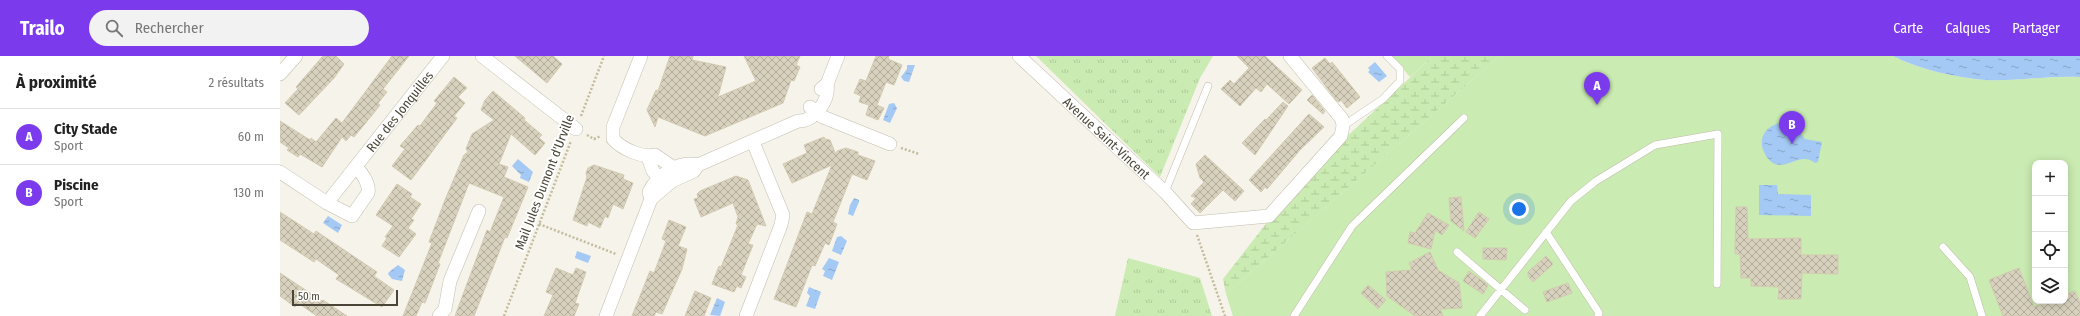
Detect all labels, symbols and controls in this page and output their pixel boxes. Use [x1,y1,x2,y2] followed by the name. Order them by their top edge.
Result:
[89,10,369,46] search box
[20,17,65,40] text: Trailo
[103,17,125,39] icon: search
[135,19,204,37] text: Rechercher
[1893,20,1923,37] text: Carte
[1945,20,1990,37] text: Calques
[2012,20,2060,37] text: Partager
[363,68,437,155] street label: Rue des Jonquilles
[16,72,97,93] text: À proximité
[1584,72,1610,105] pin: A
[209,75,264,90] text: 2 résultats
[1060,94,1153,183] street label: Avenue Saint-Vincent
[1779,111,1805,144] pin: B
[512,112,577,252] street label: Mail Jules Dumont d'Urville
[54,120,117,138] text: City Stade
[25,129,33,144] text: A
[238,129,264,144] text: 60 m
[54,138,83,153] text: Sport
[2032,160,2068,304] map controls
[2032,160,2068,196] button: +
[54,176,99,194] text: Piscine
[25,185,33,200] text: B
[233,185,264,200] text: 130 m
[54,194,83,209] text: Sport
[2032,196,2068,232] button: −
[1509,199,1529,219] your location
[2032,232,2068,268] button: locate
[2032,268,2068,304] button: layers
[292,288,398,307] scale bar
[298,290,320,303] text: 50 m

